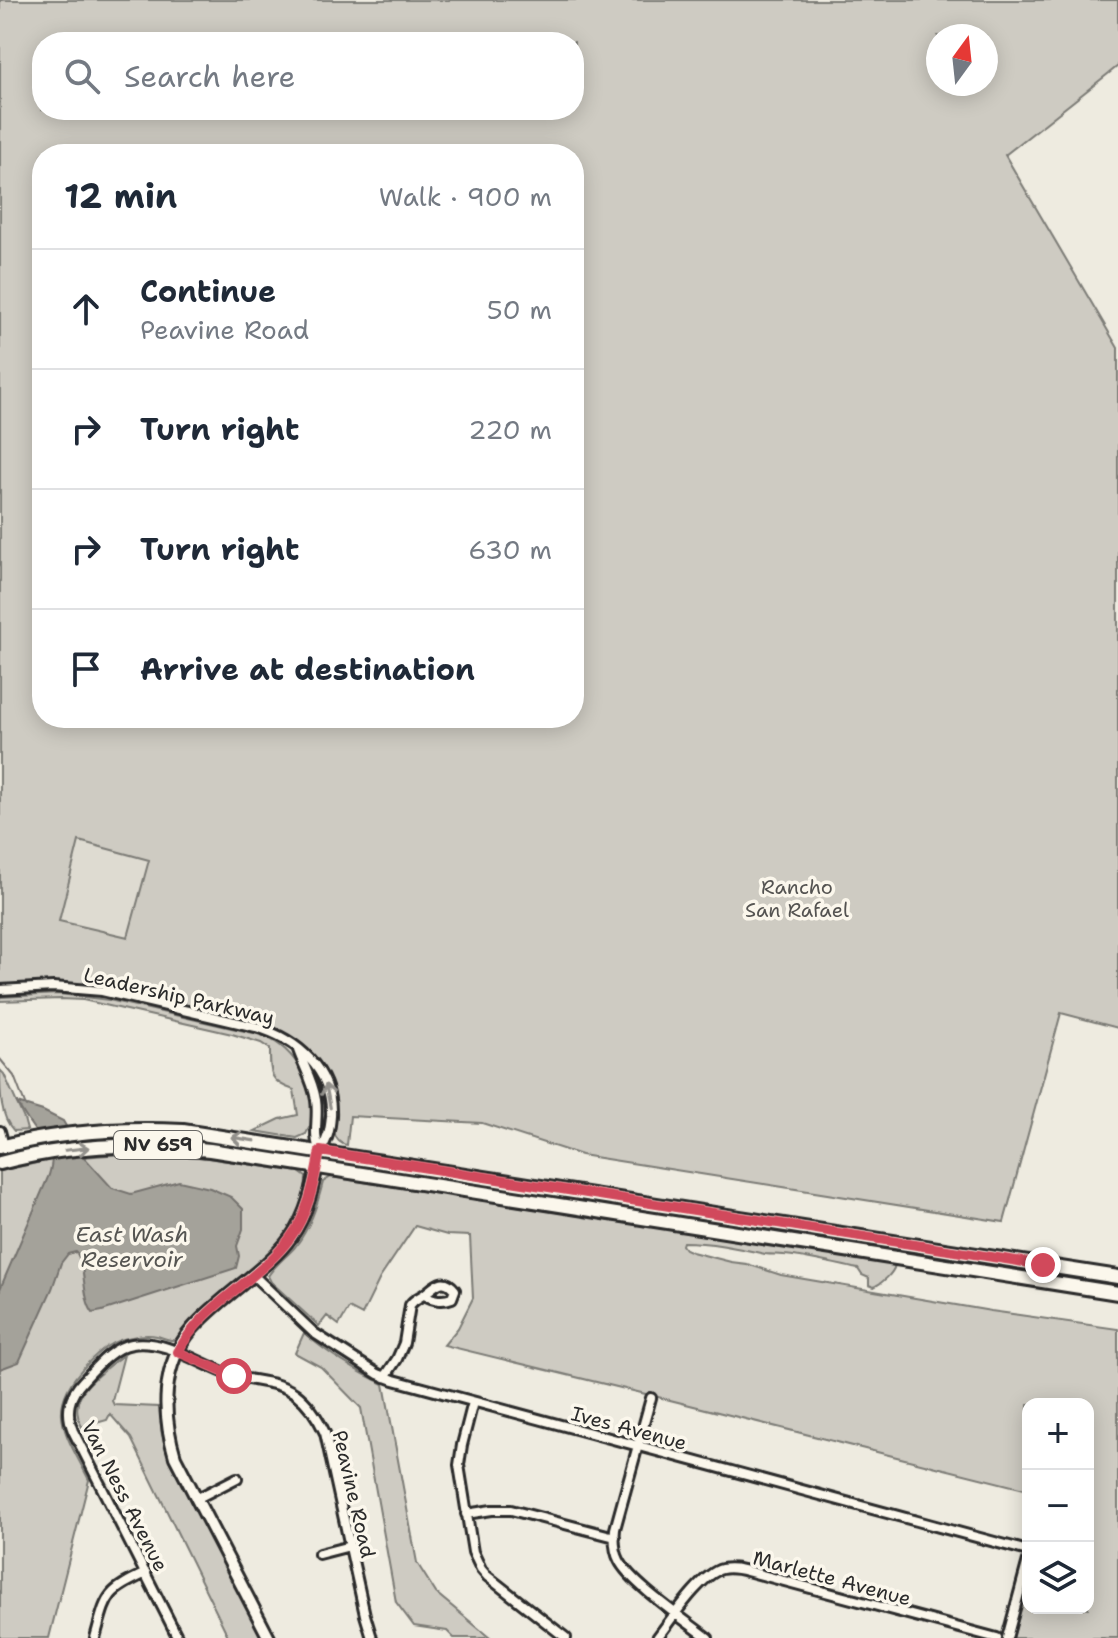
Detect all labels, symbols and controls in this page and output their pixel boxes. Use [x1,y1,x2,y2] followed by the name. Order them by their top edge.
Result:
[926,24,998,96] north arrow
[32,32,584,120] search box
[60,54,104,98] icon: search
[124,56,295,97] text: Search here
[64,173,177,219] text: 12 min
[379,179,552,214] text: Walk · 900 m
[140,271,276,312] text: Continue
[64,287,108,331] icon: ahead
[487,292,552,327] text: 50 m
[140,312,309,347] text: Peavine Road
[64,407,108,451] icon: right
[140,409,299,450] text: Turn right
[468,412,552,447] text: 220 m
[64,527,108,571] icon: right
[140,529,299,570] text: Turn right
[468,532,552,567] text: 630 m
[64,647,108,691] icon: arrive
[140,649,475,690] text: Arrive at destination
[745,874,849,923] park label: Rancho San Rafael
[81,961,277,1031] street label: Leadership Parkway
[320,1084,335,1110] one-way arrow
[114,1131,202,1159] road number: NV 659
[231,1131,257,1146] one-way arrow
[63,1141,89,1156] one-way arrow
[75,1220,189,1274] water label: East Wash Reservoir
[1025,1247,1061,1283] route end
[216,1358,252,1394] route start
[1022,1398,1094,1614] map controls
[1022,1398,1094,1470] button: +
[568,1400,690,1456] street label: Ives Avenue
[76,1416,174,1576] street label: Van Ness Avenue
[327,1428,381,1561] street label: Peavine Road
[1022,1470,1094,1542] button: −
[1022,1542,1094,1614] button: layers
[750,1544,914,1612] street label: Marlette Avenue

